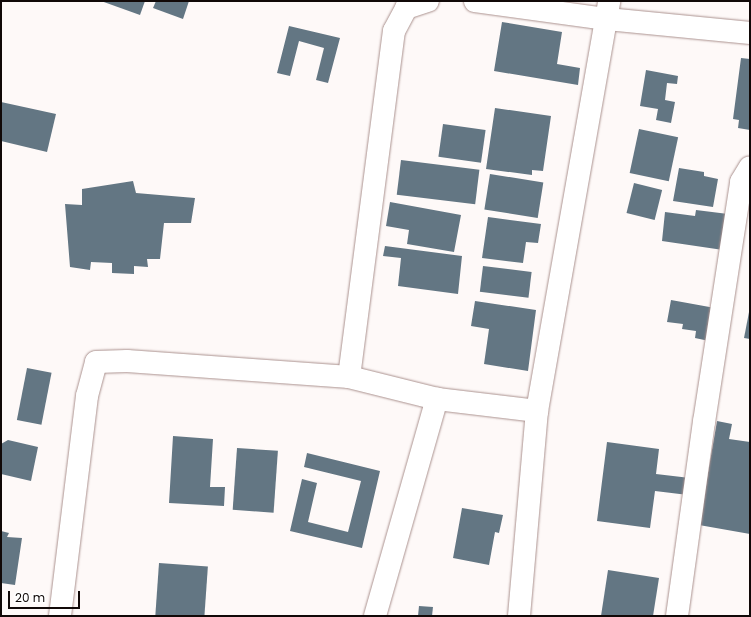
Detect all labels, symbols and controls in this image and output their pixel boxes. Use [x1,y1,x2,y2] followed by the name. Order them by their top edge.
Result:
[10,583,82,609] scale bar
[15,589,45,606] text: 20 m

